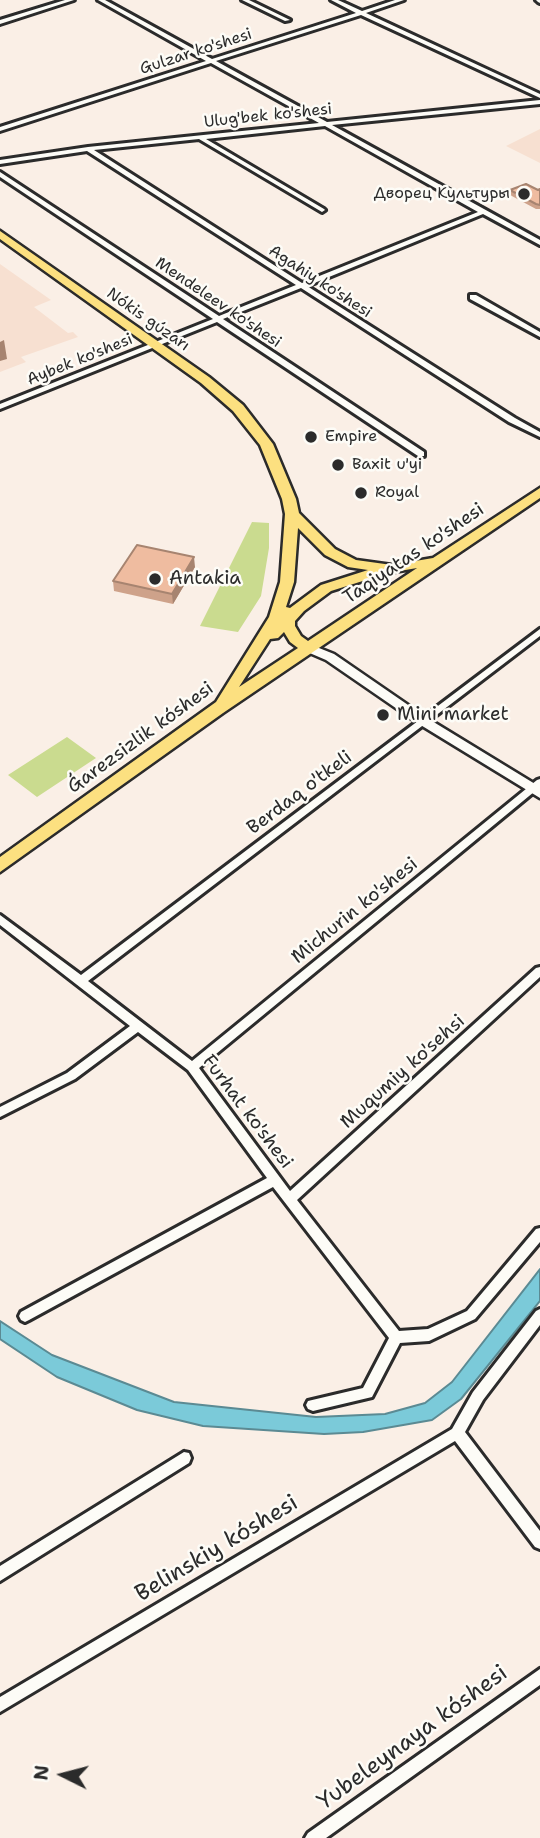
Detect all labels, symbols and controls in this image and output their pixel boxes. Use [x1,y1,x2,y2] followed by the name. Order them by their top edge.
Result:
[137,25,255,79] street label: Gulzar ko'shesi
[203,100,333,132] street label: Ulug'bek ko'shesi
[374,184,510,204] place label: Дворец Культуры
[516,186,532,202] marker: Дворец Культуры
[265,242,375,322] street label: Agahiy ko'shesi
[151,254,285,352] street label: Mendeleev ko'shesi
[103,284,193,356] street label: Nókis gúzarı
[24,330,136,390] street label: Aybek ko'shesi
[325,427,377,447] place label: Empire
[303,429,319,445] marker: Empire
[352,455,422,475] place label: Baxit u'yi
[330,457,346,473] marker: Baxit u'yi
[375,483,419,503] place label: Royal
[353,485,369,501] marker: Royal
[339,498,489,610] street label: Taqiyatas ko'shesi
[169,568,241,590] place label: Antakia
[147,571,163,587] marker: Antakia
[63,677,219,799] street label: Ǵarezsizlik kóshesi
[397,704,509,726] place label: Mini market
[375,707,391,723] marker: Mini market
[243,746,357,840] street label: Berdaq o'tkeli
[287,853,423,969] street label: Michurin ko'shesi
[336,1010,470,1134] street label: Muqumiy ko'sehsi
[197,1051,297,1173] street label: Furhat ko'shesi
[131,1490,303,1608] street label: Belinskiy kóshesi
[313,1660,513,1816] street label: Yubeleynaya kóshesi
[28,1740,98,1810] north arrow
[28,1764,55,1782] text: N

